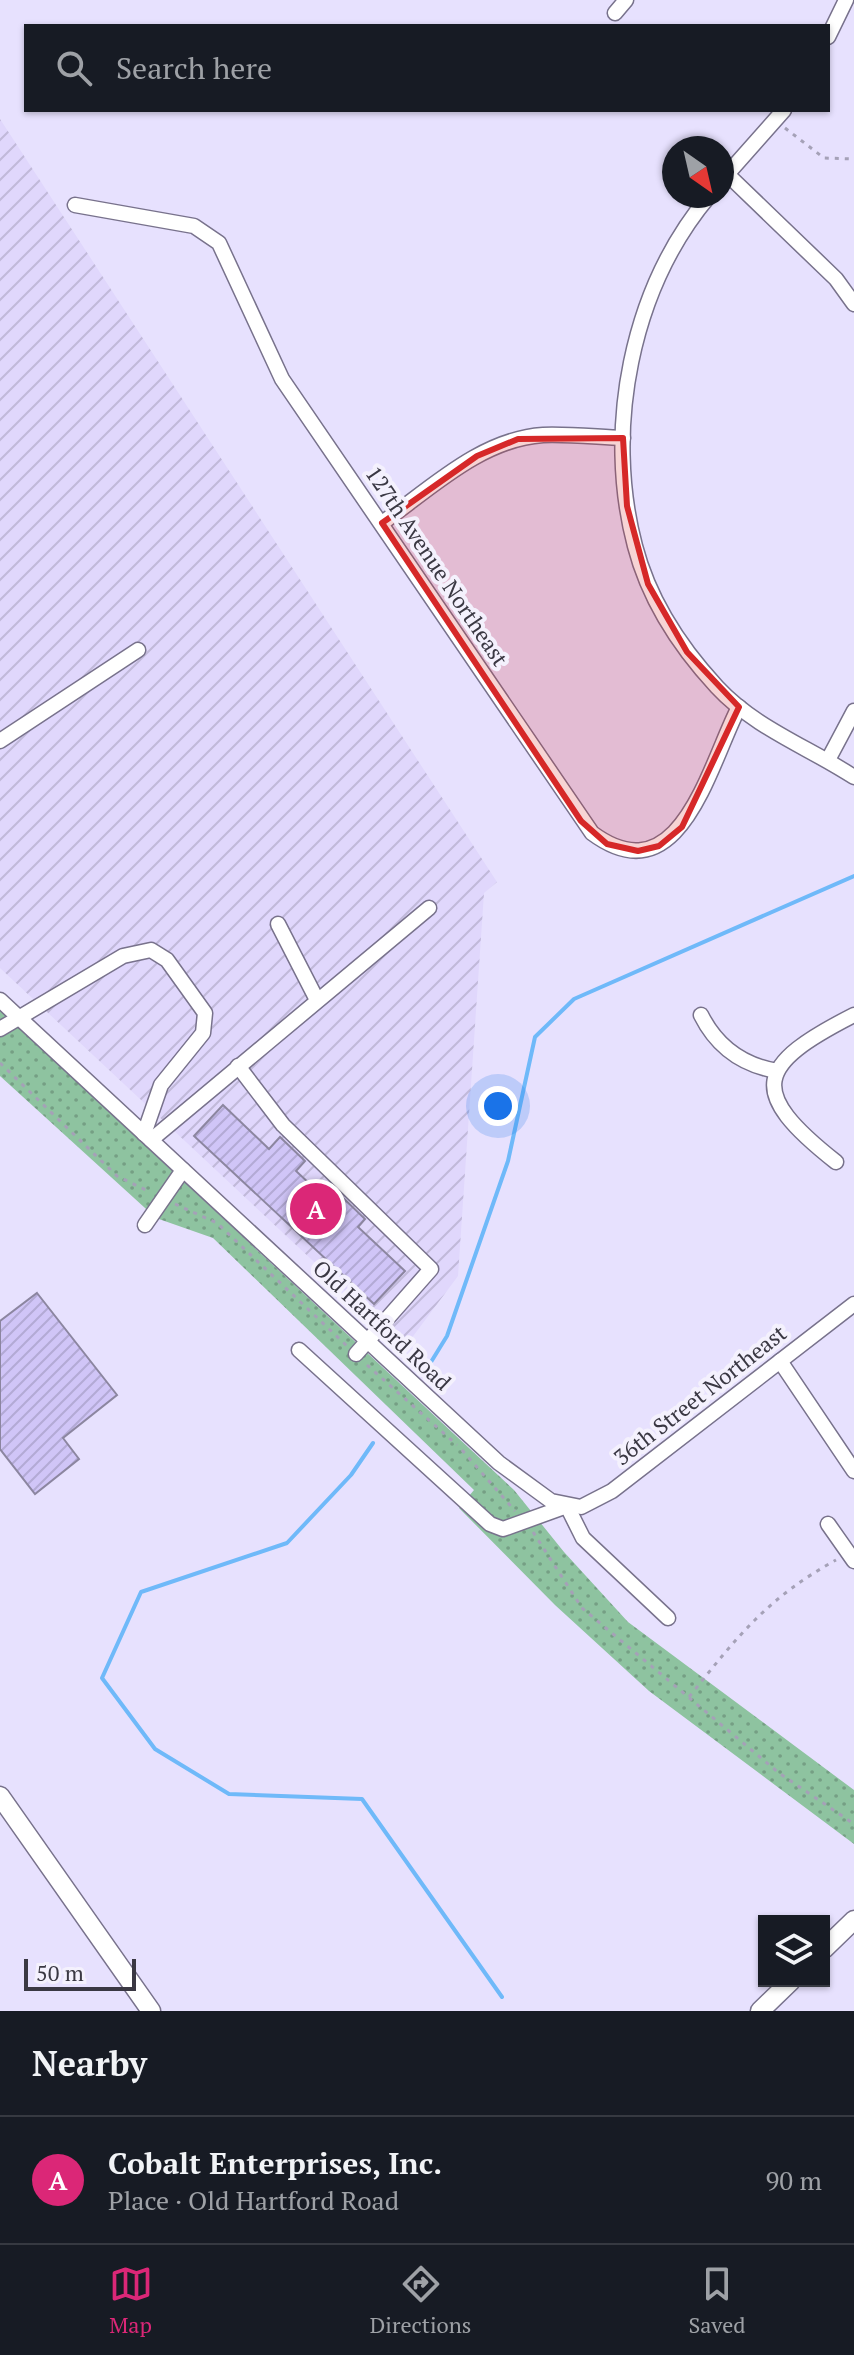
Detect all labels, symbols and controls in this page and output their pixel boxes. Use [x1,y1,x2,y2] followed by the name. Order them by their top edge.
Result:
[24,24,830,112] search box
[52,46,96,90] icon: search
[116,48,272,88] text: Search here
[662,136,734,208] north arrow
[360,460,515,671] street label: 127th Avenue Northeast
[478,1086,518,1126] your location
[290,1179,342,1239] pin: A
[307,1253,458,1396] street label: Old Hartford Road
[607,1318,792,1471] street label: 36th Street Northeast
[758,1915,830,1987] map controls
[758,1915,830,1987] button: layers
[24,1955,136,1991] scale bar
[36,1958,84,1987] text: 50 m
[32,2041,147,2086] text: Nearby
[108,2143,442,2183] text: Cobalt Enterprises, Inc.
[49,2163,67,2197] text: A
[766,2163,822,2197] text: 90 m
[108,2183,399,2217] text: Place · Old Hartford Road
[109,2262,153,2339] tab: Map
[370,2262,471,2339] tab: Directions
[688,2262,745,2339] tab: Saved

